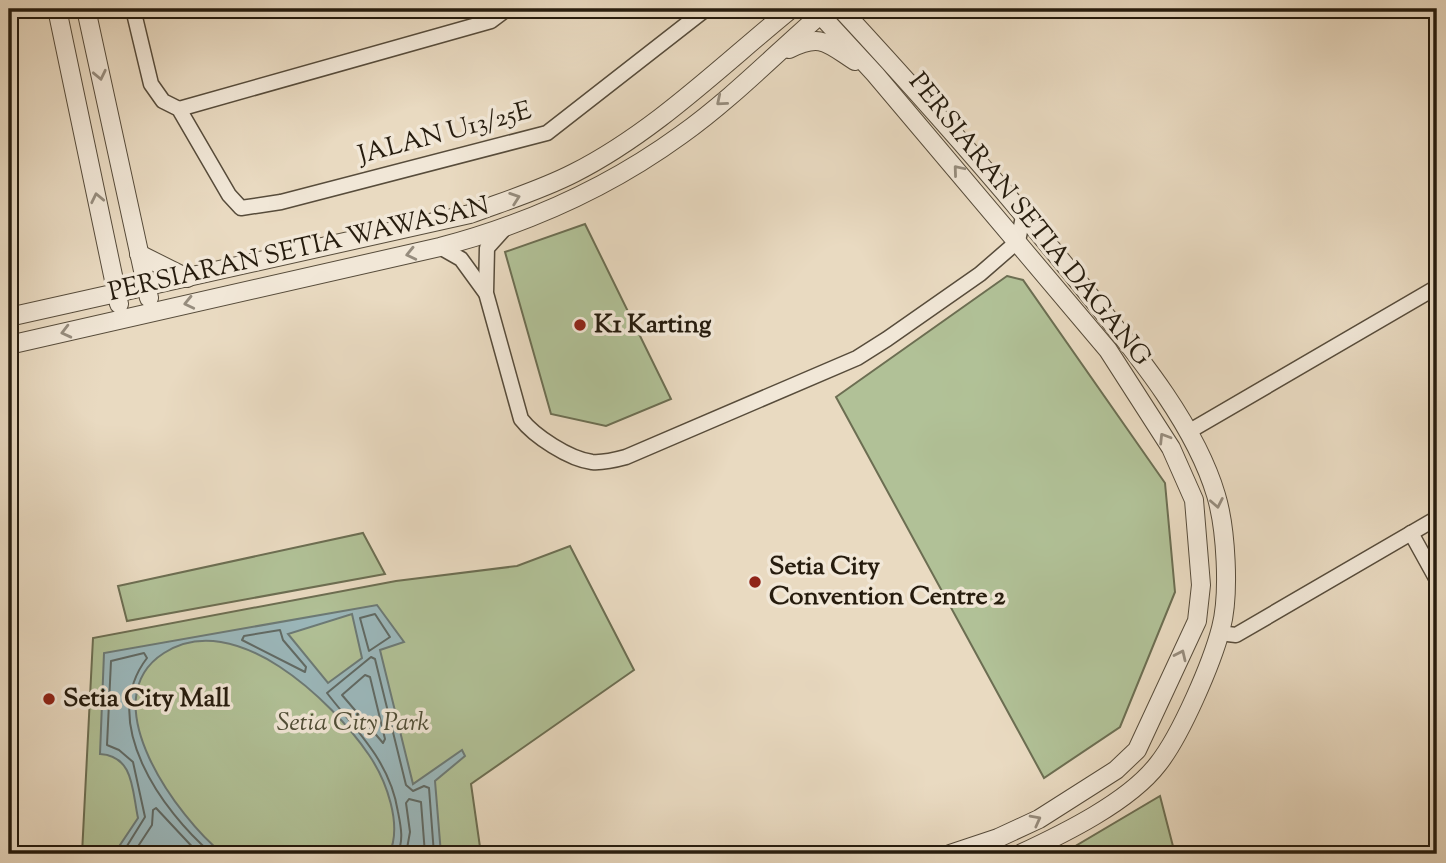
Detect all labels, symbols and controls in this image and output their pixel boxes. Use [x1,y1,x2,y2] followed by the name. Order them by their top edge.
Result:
[899,65,1159,375] street label: PERSIARAN SETIA DAGANG
[92,69,107,81] one-way arrow
[352,93,536,175] street label: JALAN U13/25E
[717,93,730,105] one-way arrow
[954,165,966,178] one-way arrow
[105,188,493,312] street label: PERSIARAN SETIA WAWASAN
[91,192,105,204] one-way arrow
[508,192,521,206] one-way arrow
[405,246,417,260] one-way arrow
[183,295,195,310] one-way arrow
[594,307,712,344] place label: K1 Karting
[572,317,588,333] marker: K1 Karting
[60,324,72,338] one-way arrow
[1160,433,1173,446] one-way arrow
[1208,497,1223,509] one-way arrow
[769,549,1006,616] place label: Setia City Convention Centre 2
[747,574,763,590] marker: Setia City Convention Centre 2
[1173,650,1187,662] one-way arrow
[63,681,231,718] place label: Setia City Mall
[41,691,57,707] marker: Setia City Mall
[277,705,430,742] park label: Setia City Park
[1029,815,1041,828] one-way arrow

